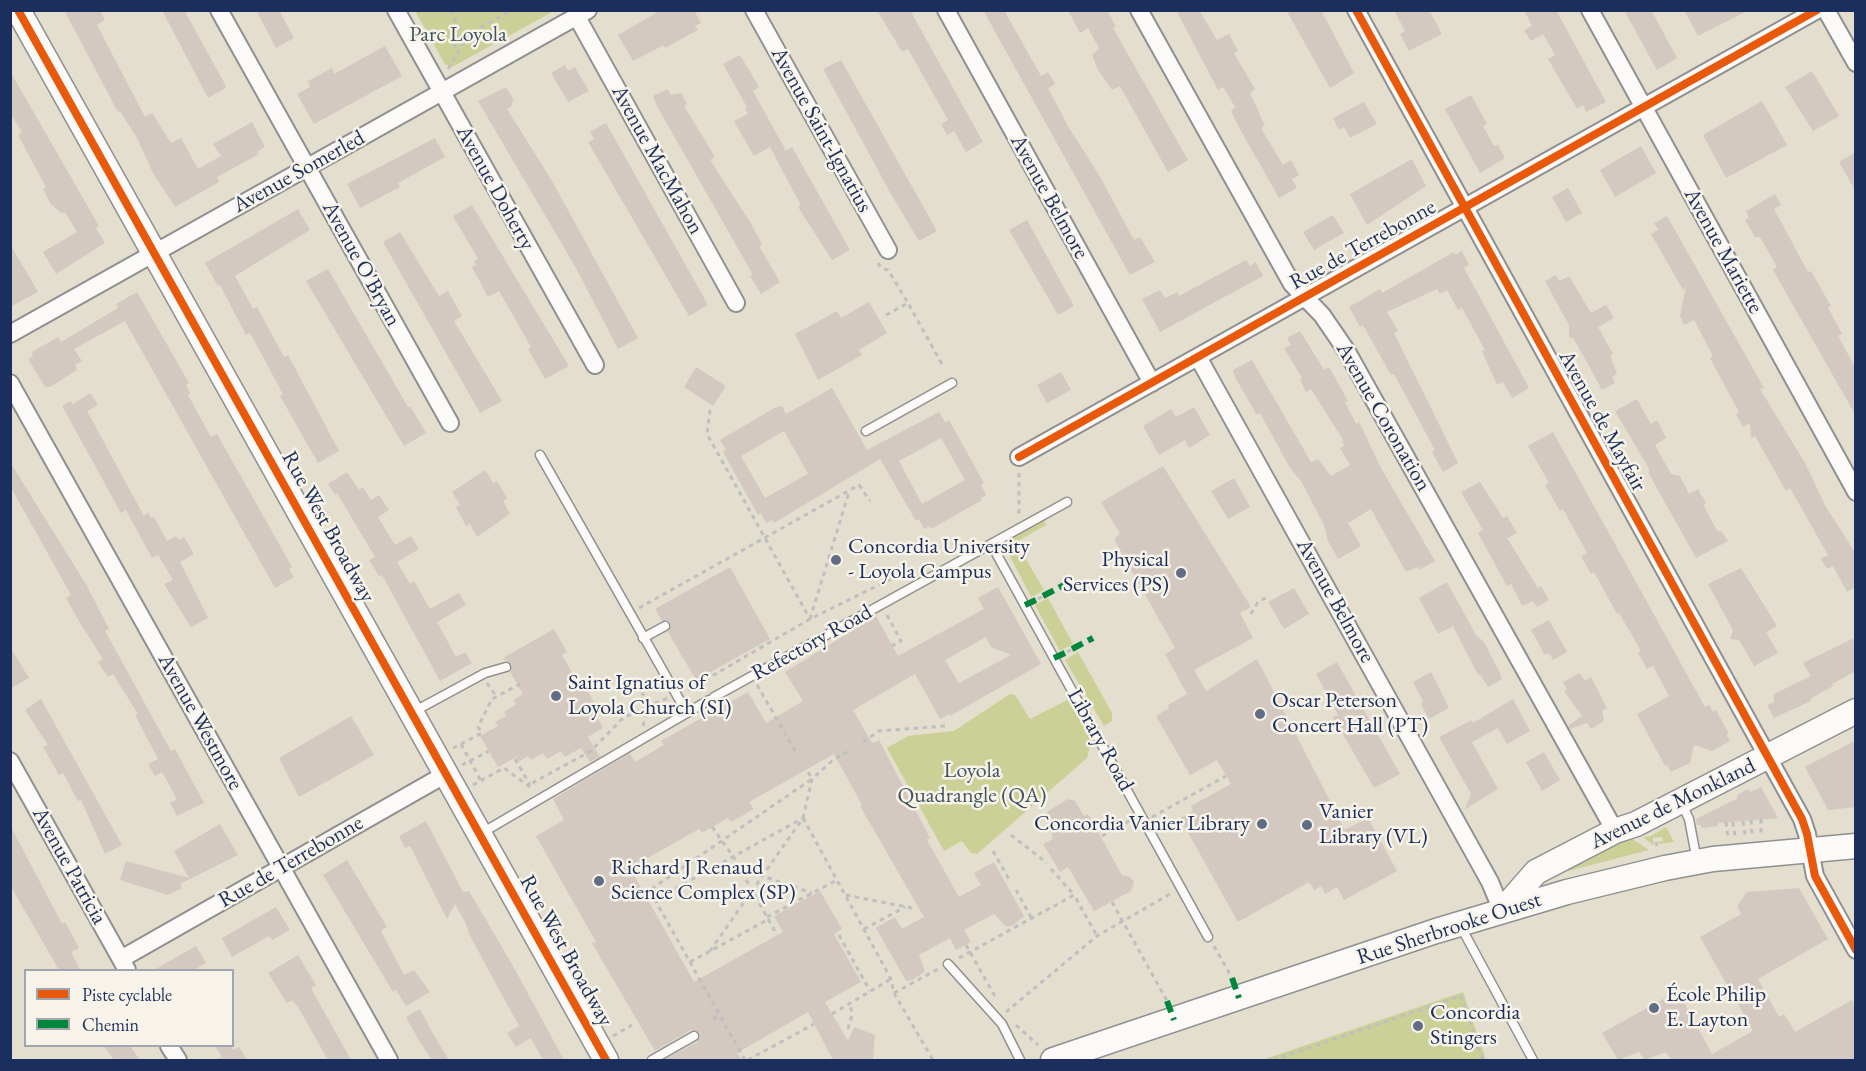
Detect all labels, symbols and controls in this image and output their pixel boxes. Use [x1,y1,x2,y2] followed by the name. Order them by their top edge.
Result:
[409,22,507,48] park label: Parc Loyola
[765,43,877,217] street label: Avenue Saint-Ignatius
[605,81,709,239] street label: Avenue MacMahon
[450,121,540,255] street label: Avenue Doherty
[229,125,369,219] street label: Avenue Somerled
[1004,130,1094,264] street label: Avenue Belmore
[1678,184,1768,318] street label: Avenue Mariette
[1285,194,1441,296] street label: Rue de Terrebonne
[316,197,406,331] street label: Avenue O'Bryan
[1330,338,1436,496] street label: Avenue Coronation
[1552,346,1652,496] street label: Avenue de Mayfair
[276,447,380,607] street label: Rue West Broadway
[848,534,1030,586] place label: Concordia University - Loyola Campus
[1290,534,1380,668] street label: Avenue Belmore
[1063,547,1169,598] place label: Physical Services (PS)
[829,553,843,567] marker: Concordia University - Loyola Campus
[1174,566,1188,580] marker: Physical Services (PS)
[747,599,877,687] street label: Refectory Road
[152,649,248,795] street label: Avenue Westmore
[568,670,731,722] place label: Saint Ignatius of Loyola Church (SI)
[1061,684,1139,796] street label: Library Road
[1272,688,1428,740] place label: Oscar Peterson Concert Hall (PT)
[549,689,563,703] marker: Saint Ignatius of Loyola Church (SI)
[1253,707,1267,721] marker: Oscar Peterson Concert Hall (PT)
[1586,753,1760,855] street label: Avenue de Monkland
[897,758,1047,810] park label: Loyola Quadrangle (QA)
[1319,799,1428,850] place label: Vanier Library (VL)
[26,803,112,929] street label: Avenue Patricia
[214,810,368,914] street label: Rue de Terrebonne
[1034,811,1250,837] place label: Concordia Vanier Library
[1255,817,1269,831] marker: Concordia Vanier Library
[1300,818,1314,832] marker: Vanier Library (VL)
[611,855,796,906] place label: Richard J Renaud Science Complex (SP)
[514,871,618,1031] street label: Rue West Broadway
[592,874,606,888] marker: Richard J Renaud Science Complex (SP)
[1354,887,1544,971] street label: Rue Sherbrooke Ouest
[24,969,234,1047] legend
[1666,982,1766,1034] place label: École Philip E. Layton
[82,983,172,1006] text: Piste cyclable
[1430,1000,1520,1052] place label: Concordia Stingers
[1647,1001,1661,1015] marker: École Philip E. Layton
[82,1013,139,1036] text: Chemin
[1411,1019,1425,1033] marker: Concordia Stingers

